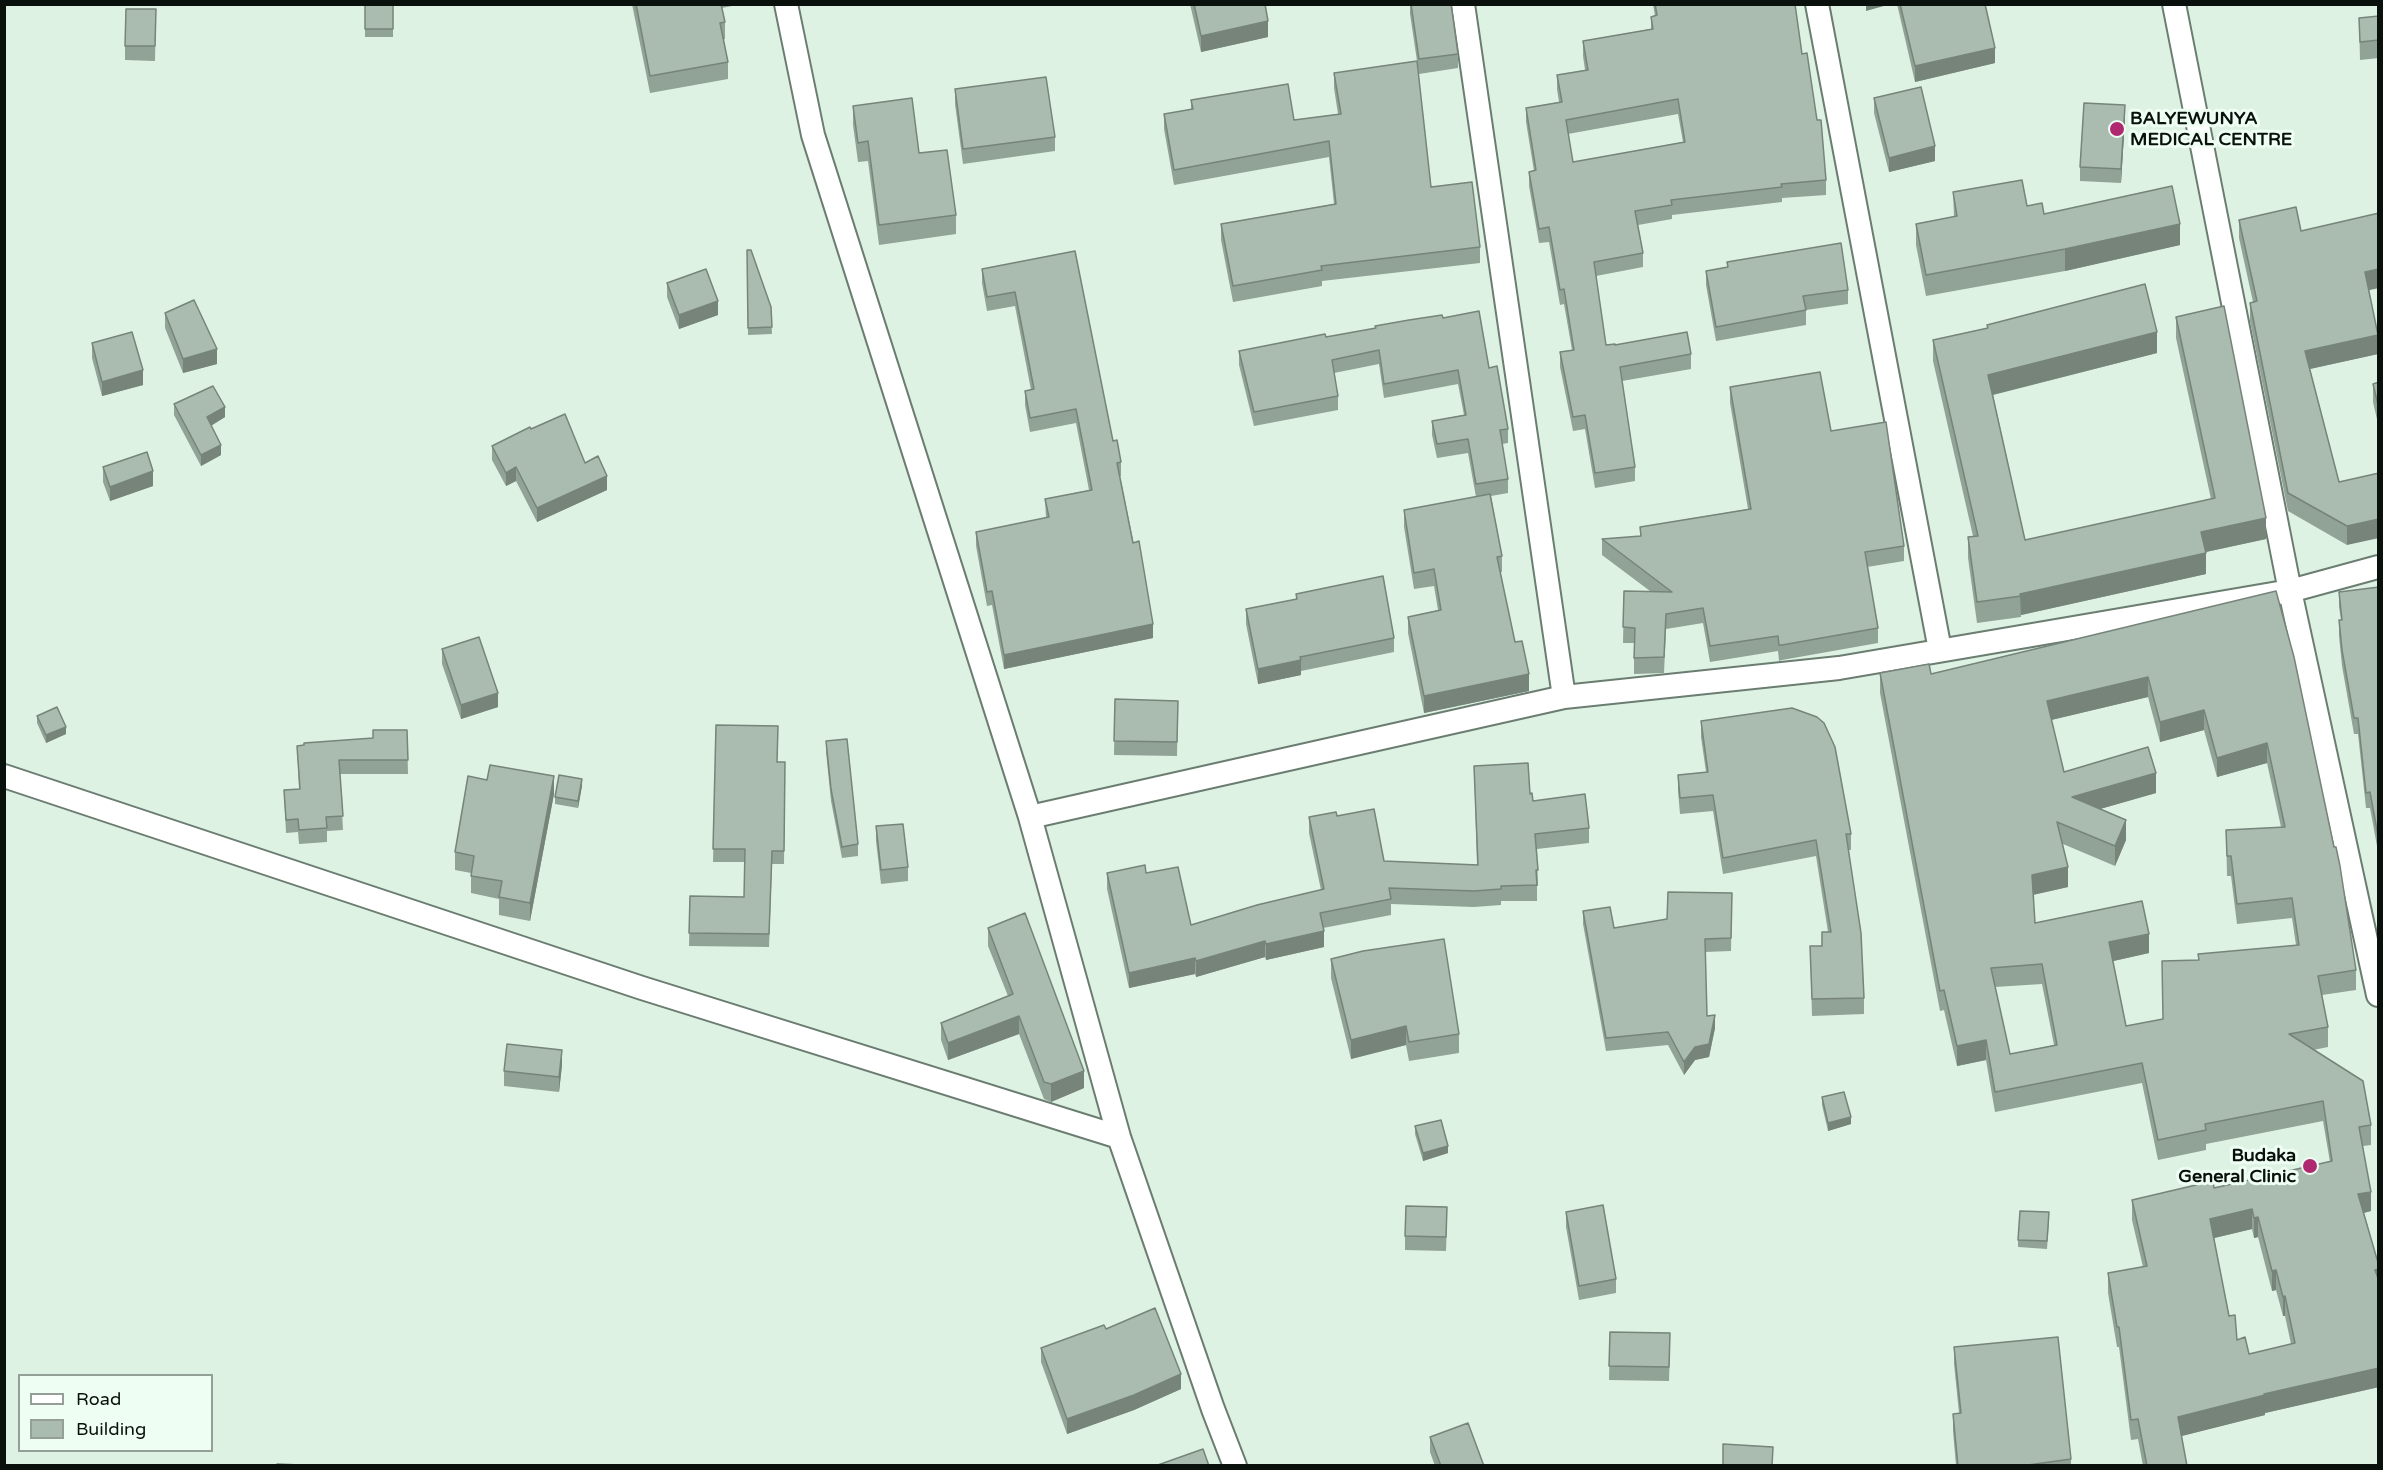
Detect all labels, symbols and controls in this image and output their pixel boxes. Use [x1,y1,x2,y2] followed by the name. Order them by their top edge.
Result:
[2130,108,2292,150] place label: BALYEWUNYA MEDICAL CENTRE
[2108,120,2126,138] marker: BALYEWUNYA MEDICAL CENTRE
[2178,1145,2296,1188] place label: Budaka General Clinic
[2301,1157,2319,1175] marker: Budaka General Clinic
[18,1374,213,1452] legend
[76,1388,121,1410] text: Road
[76,1418,146,1440] text: Building

